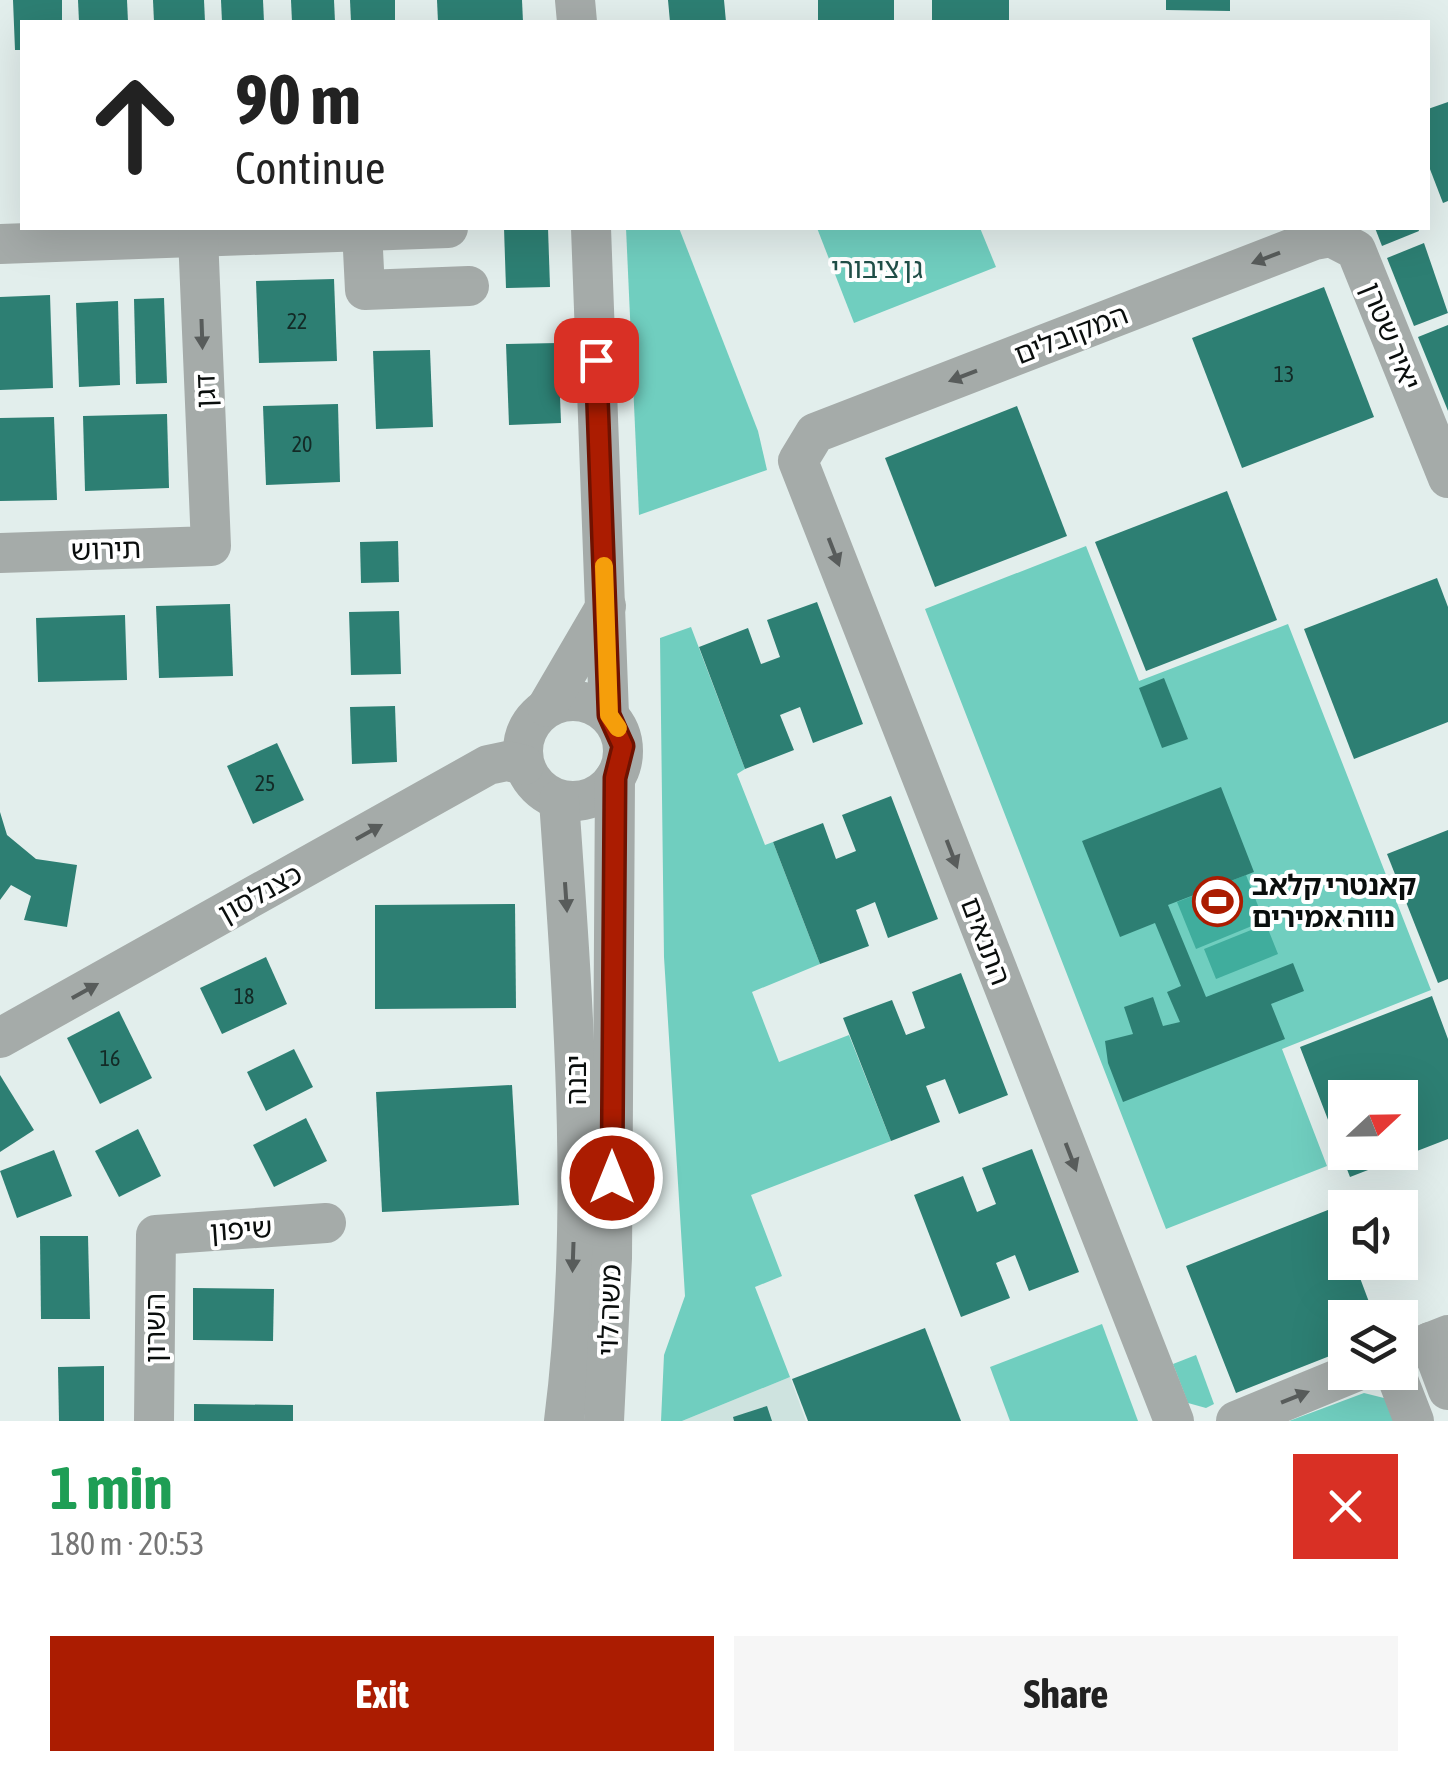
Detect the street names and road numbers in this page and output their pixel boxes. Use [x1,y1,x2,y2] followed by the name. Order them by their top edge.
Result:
[1355,278,1427,394] street label: יאיר שטרן
[1010,298,1132,370] street label: המקובלים
[188,373,222,409] street label: דגן
[70,532,142,566] street label: תירוש
[213,857,307,929] street label: כצנלסון
[955,893,1017,989] street label: התנאים
[560,1055,592,1105] street label: יבנה
[209,1211,273,1247] street label: שיפון
[591,1264,627,1356] street label: משה לוי
[139,1293,171,1363] street label: השרון

